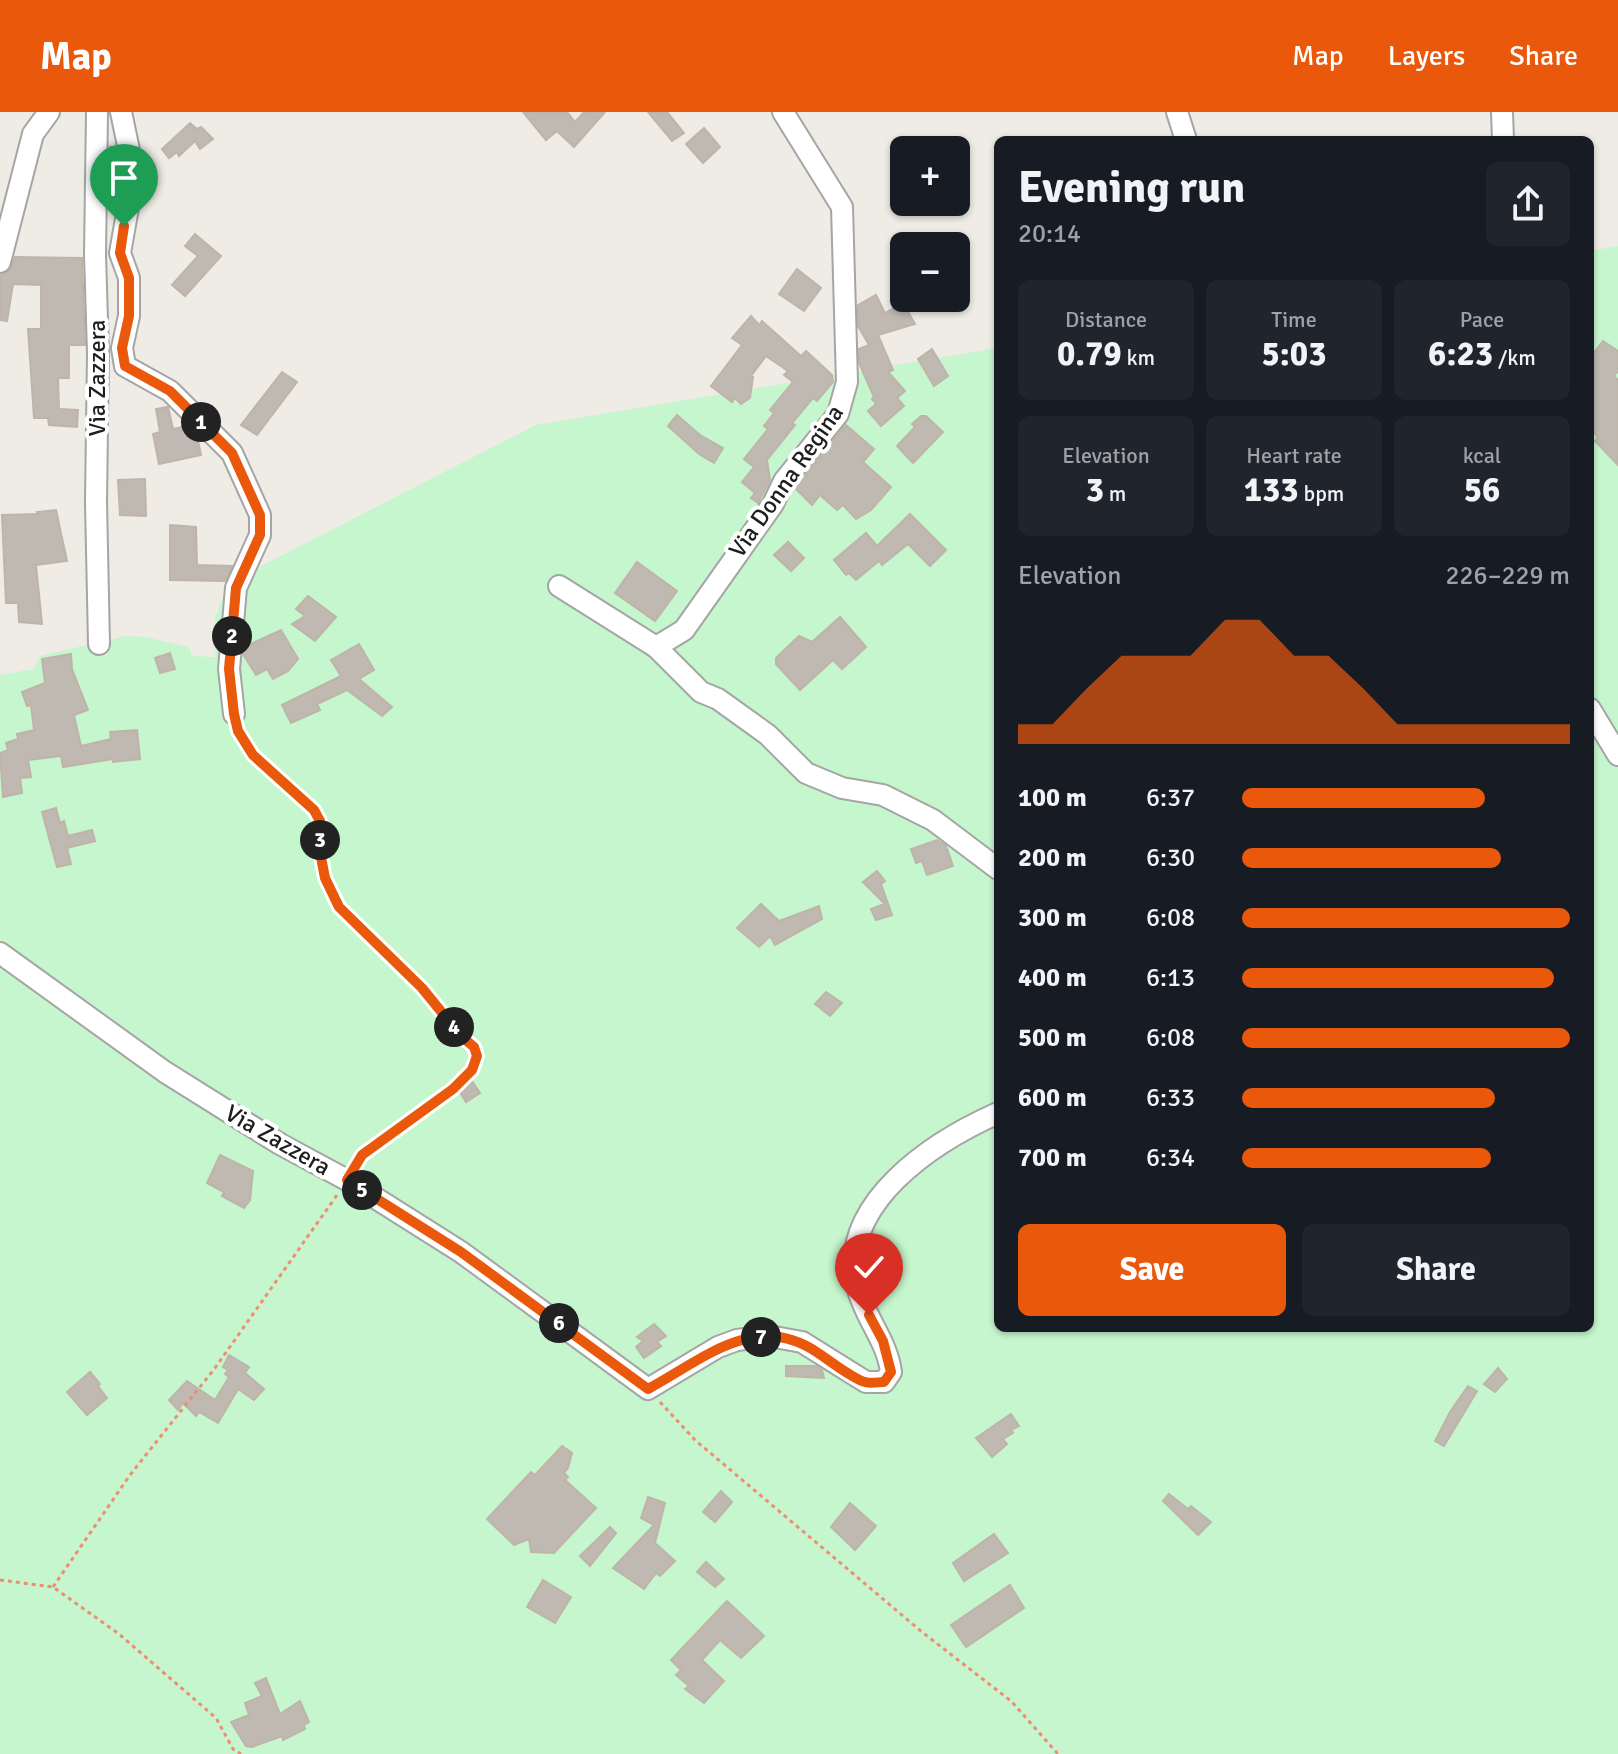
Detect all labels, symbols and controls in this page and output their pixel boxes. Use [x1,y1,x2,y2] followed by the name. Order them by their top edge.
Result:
[40,33,112,80] text: Map
[1292,39,1344,73] text: Map
[1388,39,1465,73] text: Layers
[1509,39,1578,73] text: Share
[890,136,970,312] map controls
[890,136,970,216] button: +
[90,144,158,226] pin
[102,156,146,200] icon: arrive
[1018,161,1245,215] text: Evening run
[1486,162,1570,246] button: share
[1018,218,1081,250] text: 20:14
[890,232,970,312] button: −
[1065,306,1147,333] text: Distance
[1271,306,1317,333] text: Time
[1460,306,1504,333] text: Pace
[82,320,112,436] street label: Via Zazzera
[1057,333,1122,375] text: 0.79
[1261,333,1327,375] text: 5:03
[1428,333,1493,375] text: 6:23
[1122,344,1155,371] text: km
[1493,344,1536,371] text: /km
[722,399,850,563] street label: Via Donna Regina
[181,402,221,442] pin: 1
[195,408,207,435] text: 1
[1062,442,1150,469] text: Elevation
[1246,442,1342,469] text: Heart rate
[1463,442,1501,469] text: kcal
[1086,469,1104,511] text: 3
[1244,469,1299,511] text: 133
[1464,469,1500,511] text: 56
[1104,480,1126,507] text: m
[1299,480,1344,507] text: bpm
[1018,560,1122,592] text: Elevation
[1446,560,1570,592] text: 226–229 m
[212,616,252,656] pin: 2
[226,622,238,649] text: 2
[1018,782,1087,814] text: 100 m
[1146,782,1195,814] text: 6:37
[300,820,340,860] pin: 3
[314,826,326,853] text: 3
[1018,842,1087,874] text: 200 m
[1146,842,1195,874] text: 6:30
[1018,902,1087,934] text: 300 m
[1146,902,1195,934] text: 6:08
[1018,962,1087,994] text: 400 m
[1146,962,1195,994] text: 6:13
[434,1007,474,1047] pin: 4
[448,1013,460,1040] text: 4
[1018,1022,1087,1054] text: 500 m
[1146,1022,1195,1054] text: 6:08
[1018,1082,1087,1114] text: 600 m
[1146,1082,1195,1114] text: 6:33
[220,1098,336,1182] street label: Via Zazzera
[1018,1142,1087,1174] text: 700 m
[1146,1142,1195,1174] text: 6:34
[342,1170,382,1210] pin: 5
[356,1176,368,1203] text: 5
[1018,1224,1286,1316] button: Save
[1302,1224,1570,1316] button: Share
[835,1233,903,1315] pin
[847,1245,891,1289] icon: check
[539,1303,579,1343] pin: 6
[553,1309,565,1336] text: 6
[741,1317,781,1357] pin: 7
[755,1323,767,1350] text: 7

